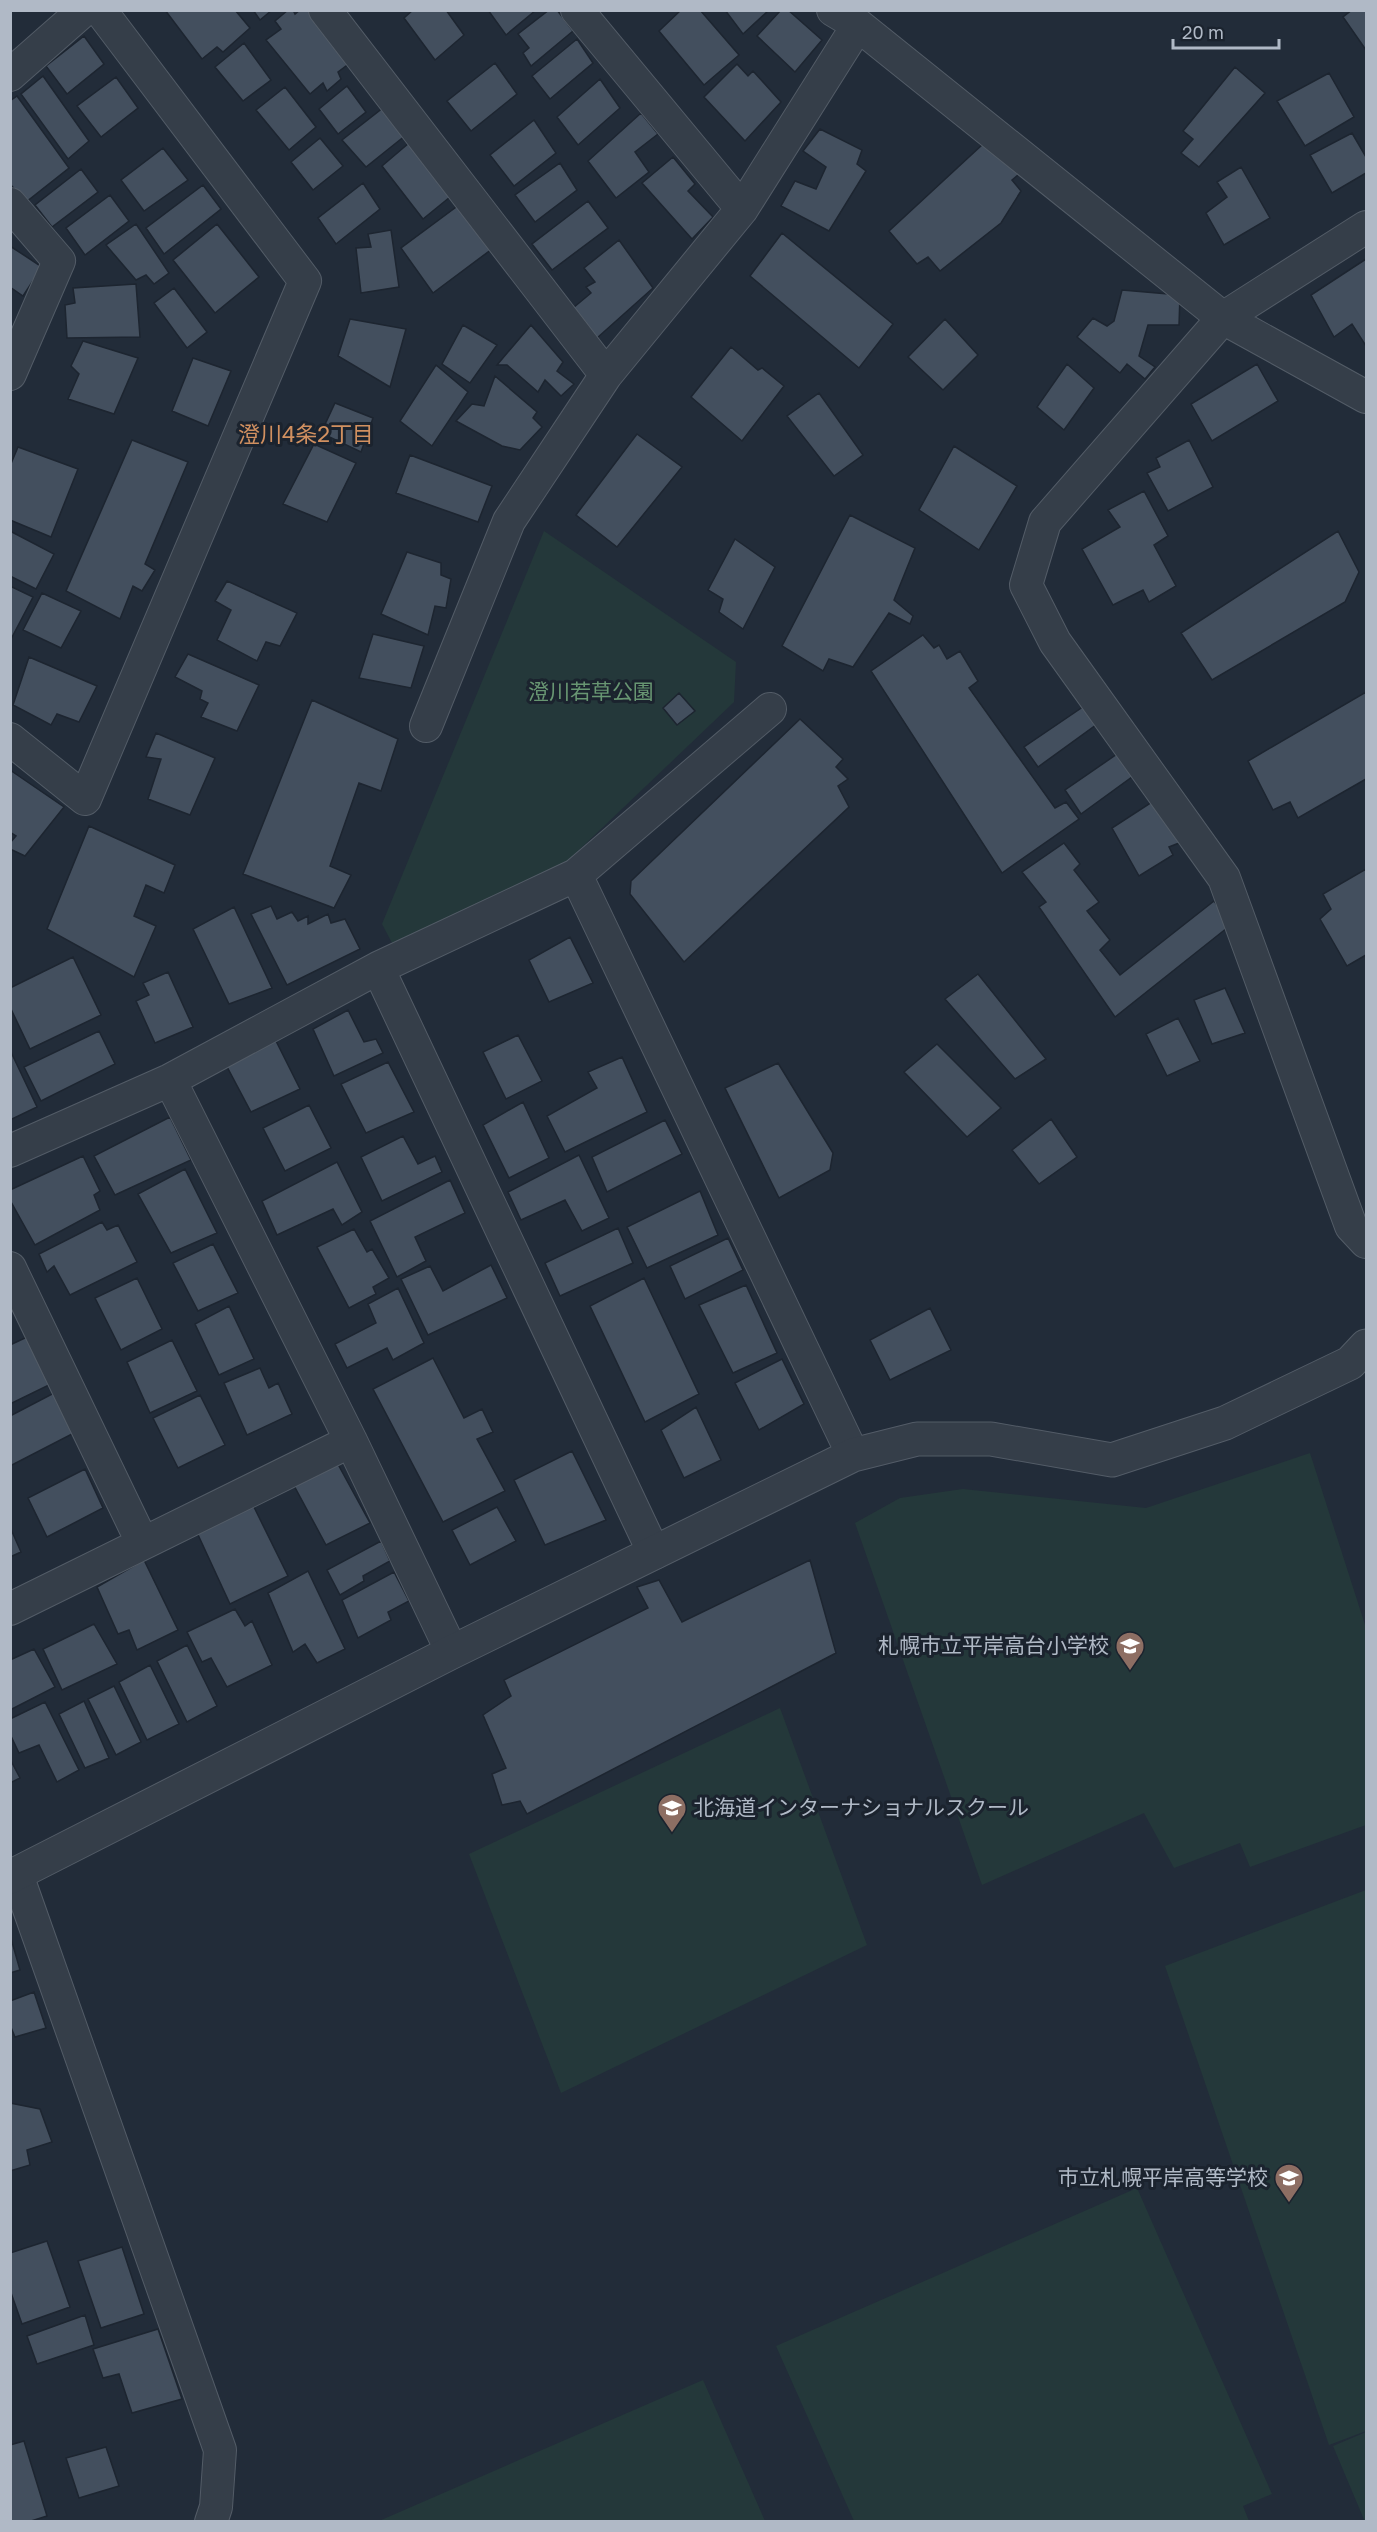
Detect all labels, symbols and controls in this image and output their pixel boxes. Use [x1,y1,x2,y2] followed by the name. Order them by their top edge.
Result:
[1173,12,1280,50] scale bar
[1182,21,1224,43] text: 20 m
[238,420,374,447] district label: 澄川4条2丁目
[528,678,654,704] park label: 澄川若草公園
[1114,1630,1146,1672] school or university icon: 札幌市立平岸高台小学校
[878,1632,1109,1658] place label: 札幌市立平岸高台小学校
[656,1792,688,1834] school or university icon: 北海道インターナショナルスクール
[693,1794,1029,1820] place label: 北海道インターナショナルスクール
[1273,2162,1305,2204] school or university icon: 市立札幌平岸高等学校
[1058,2164,1268,2190] place label: 市立札幌平岸高等学校

